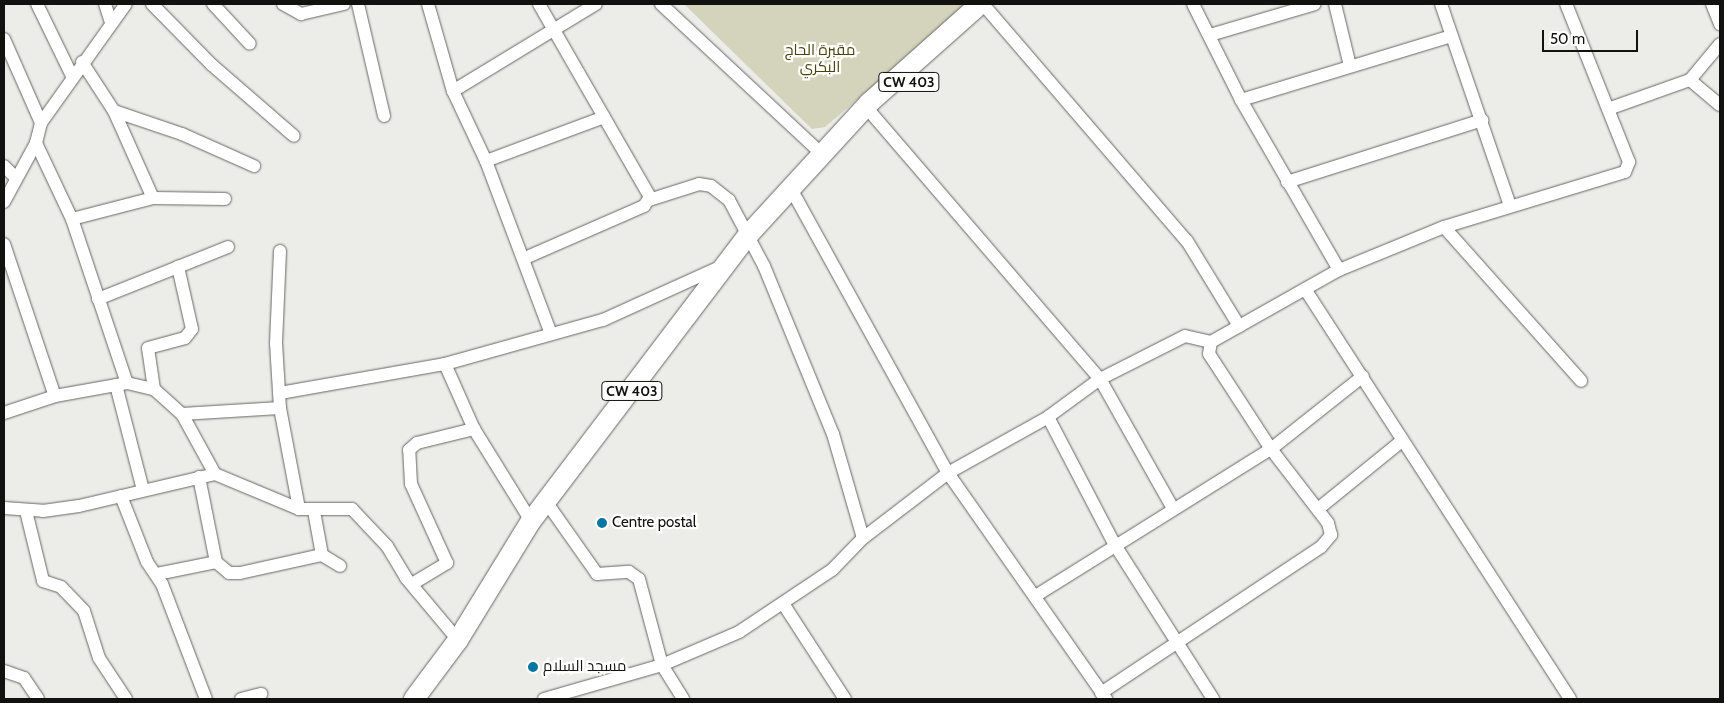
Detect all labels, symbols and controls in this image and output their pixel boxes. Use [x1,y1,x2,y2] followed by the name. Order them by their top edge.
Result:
[1544,20,1640,52] scale bar
[1550,30,1585,48] text: 50 m
[785,41,855,76] park label: مقبرة الحاج البكري
[878,70,940,94] road number: CW 403
[601,380,663,402] road number: CW 403
[612,514,696,532] place label: Centre postal
[596,517,608,529] marker: Centre postal
[543,658,626,676] place label: مسجد السلام
[527,661,539,673] marker: مسجد السلام

